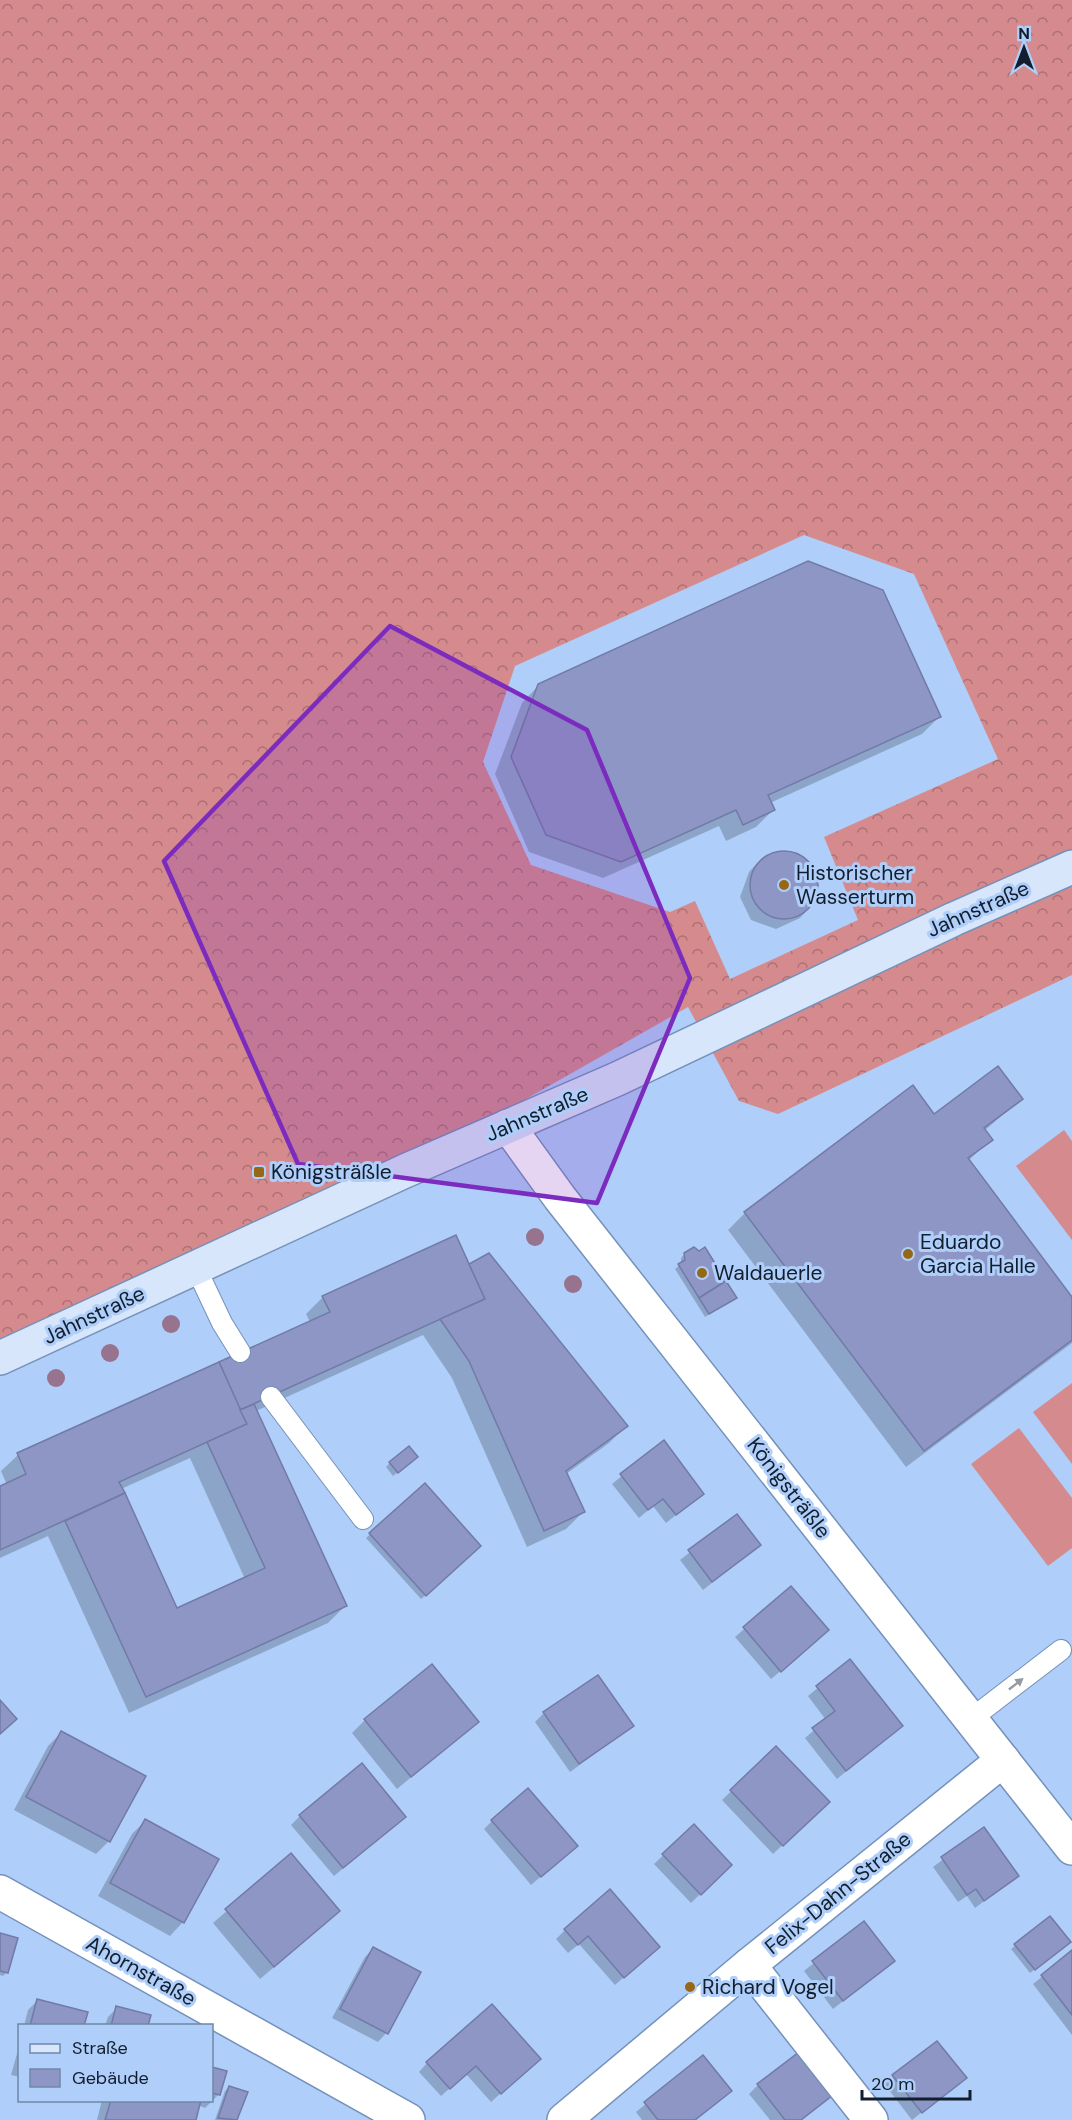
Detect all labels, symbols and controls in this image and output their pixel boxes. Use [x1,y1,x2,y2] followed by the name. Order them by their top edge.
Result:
[994,18,1054,78] north arrow
[1018,23,1030,44] text: N
[796,859,914,911] place label: Historischer Wasserturm
[922,874,1034,944] street label: Jahnstraße
[777,878,791,892] marker: Historischer Wasserturm
[481,1080,593,1148] street label: Jahnstraße
[271,1158,392,1186] place label: Königsträßle
[252,1165,266,1179] marker: Königsträßle
[920,1228,1036,1280] place label: Eduardo Garcia Halle
[901,1247,915,1261] marker: Eduardo Garcia Halle
[714,1259,822,1287] place label: Waldauerle
[695,1266,709,1280] marker: Waldauerle
[39,1279,149,1351] street label: Jahnstraße
[741,1432,837,1544] street label: Königsträßle
[1008,1678,1024,1691] one-way arrow
[759,1825,917,1961] street label: Felix-Dahn-Straße
[81,1929,201,2013] street label: Ahornstraße
[702,1973,834,2001] place label: Richard Vogel
[683,1980,697,1994] marker: Richard Vogel
[18,2024,213,2102] legend
[72,2036,128,2060] text: Straße
[862,2063,970,2101] scale bar
[72,2066,149,2090] text: Gebäude
[871,2072,914,2096] text: 20 m

